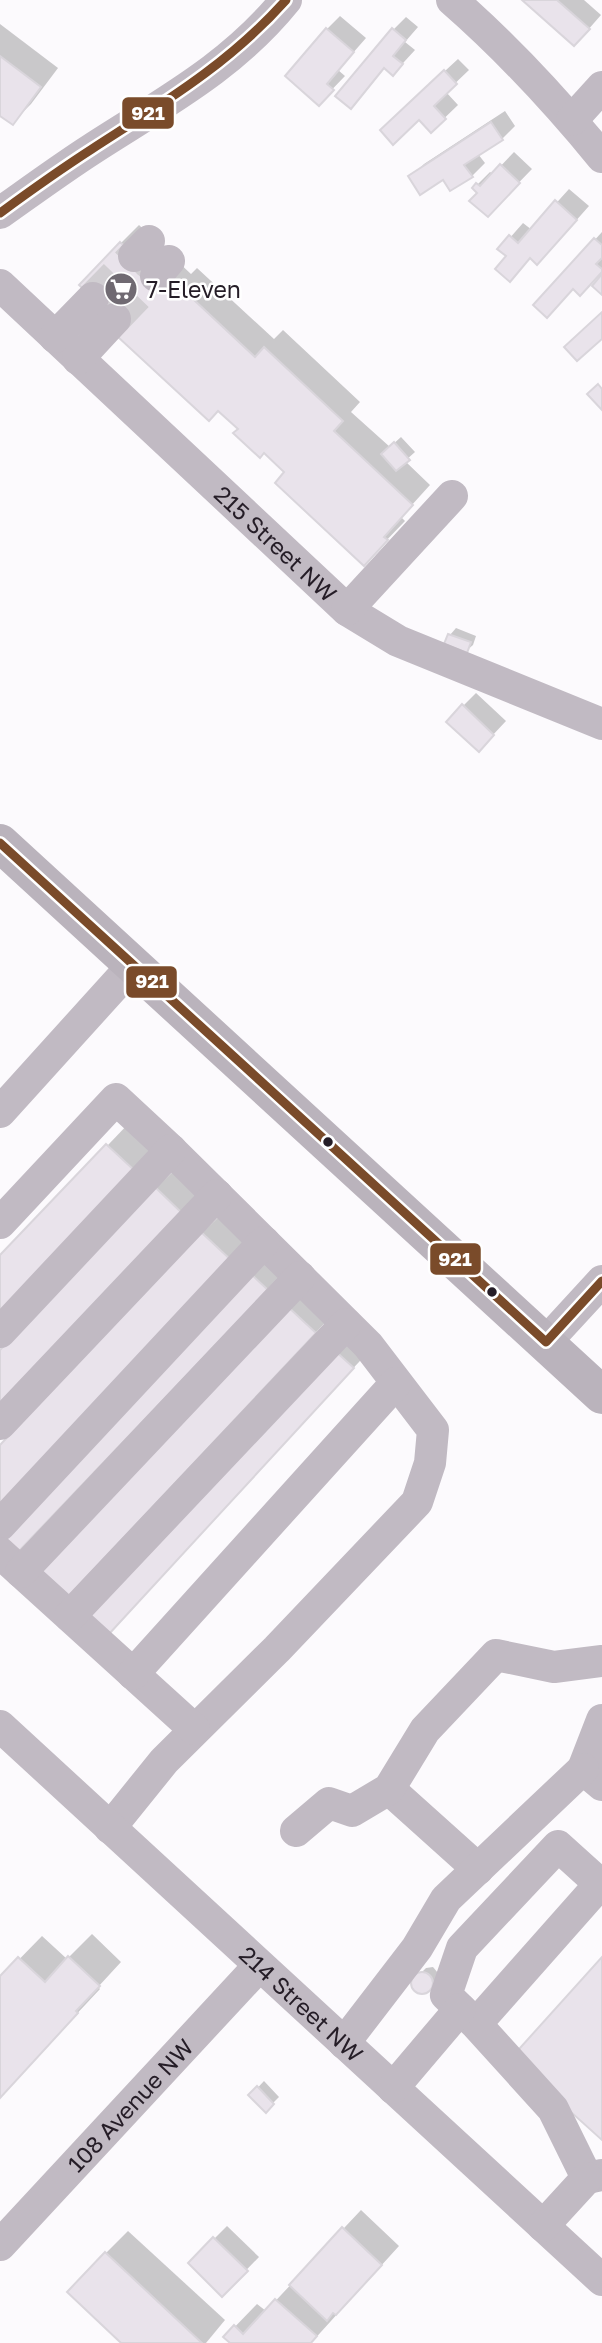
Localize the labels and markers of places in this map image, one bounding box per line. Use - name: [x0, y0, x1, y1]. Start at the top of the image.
- supermarket icon: 7-Eleven: [102, 270, 140, 308]
- place label: 7-Eleven: [146, 275, 241, 303]
- unlabelled marker: [321, 1135, 335, 1149]
- unlabelled marker: [485, 1285, 499, 1299]

